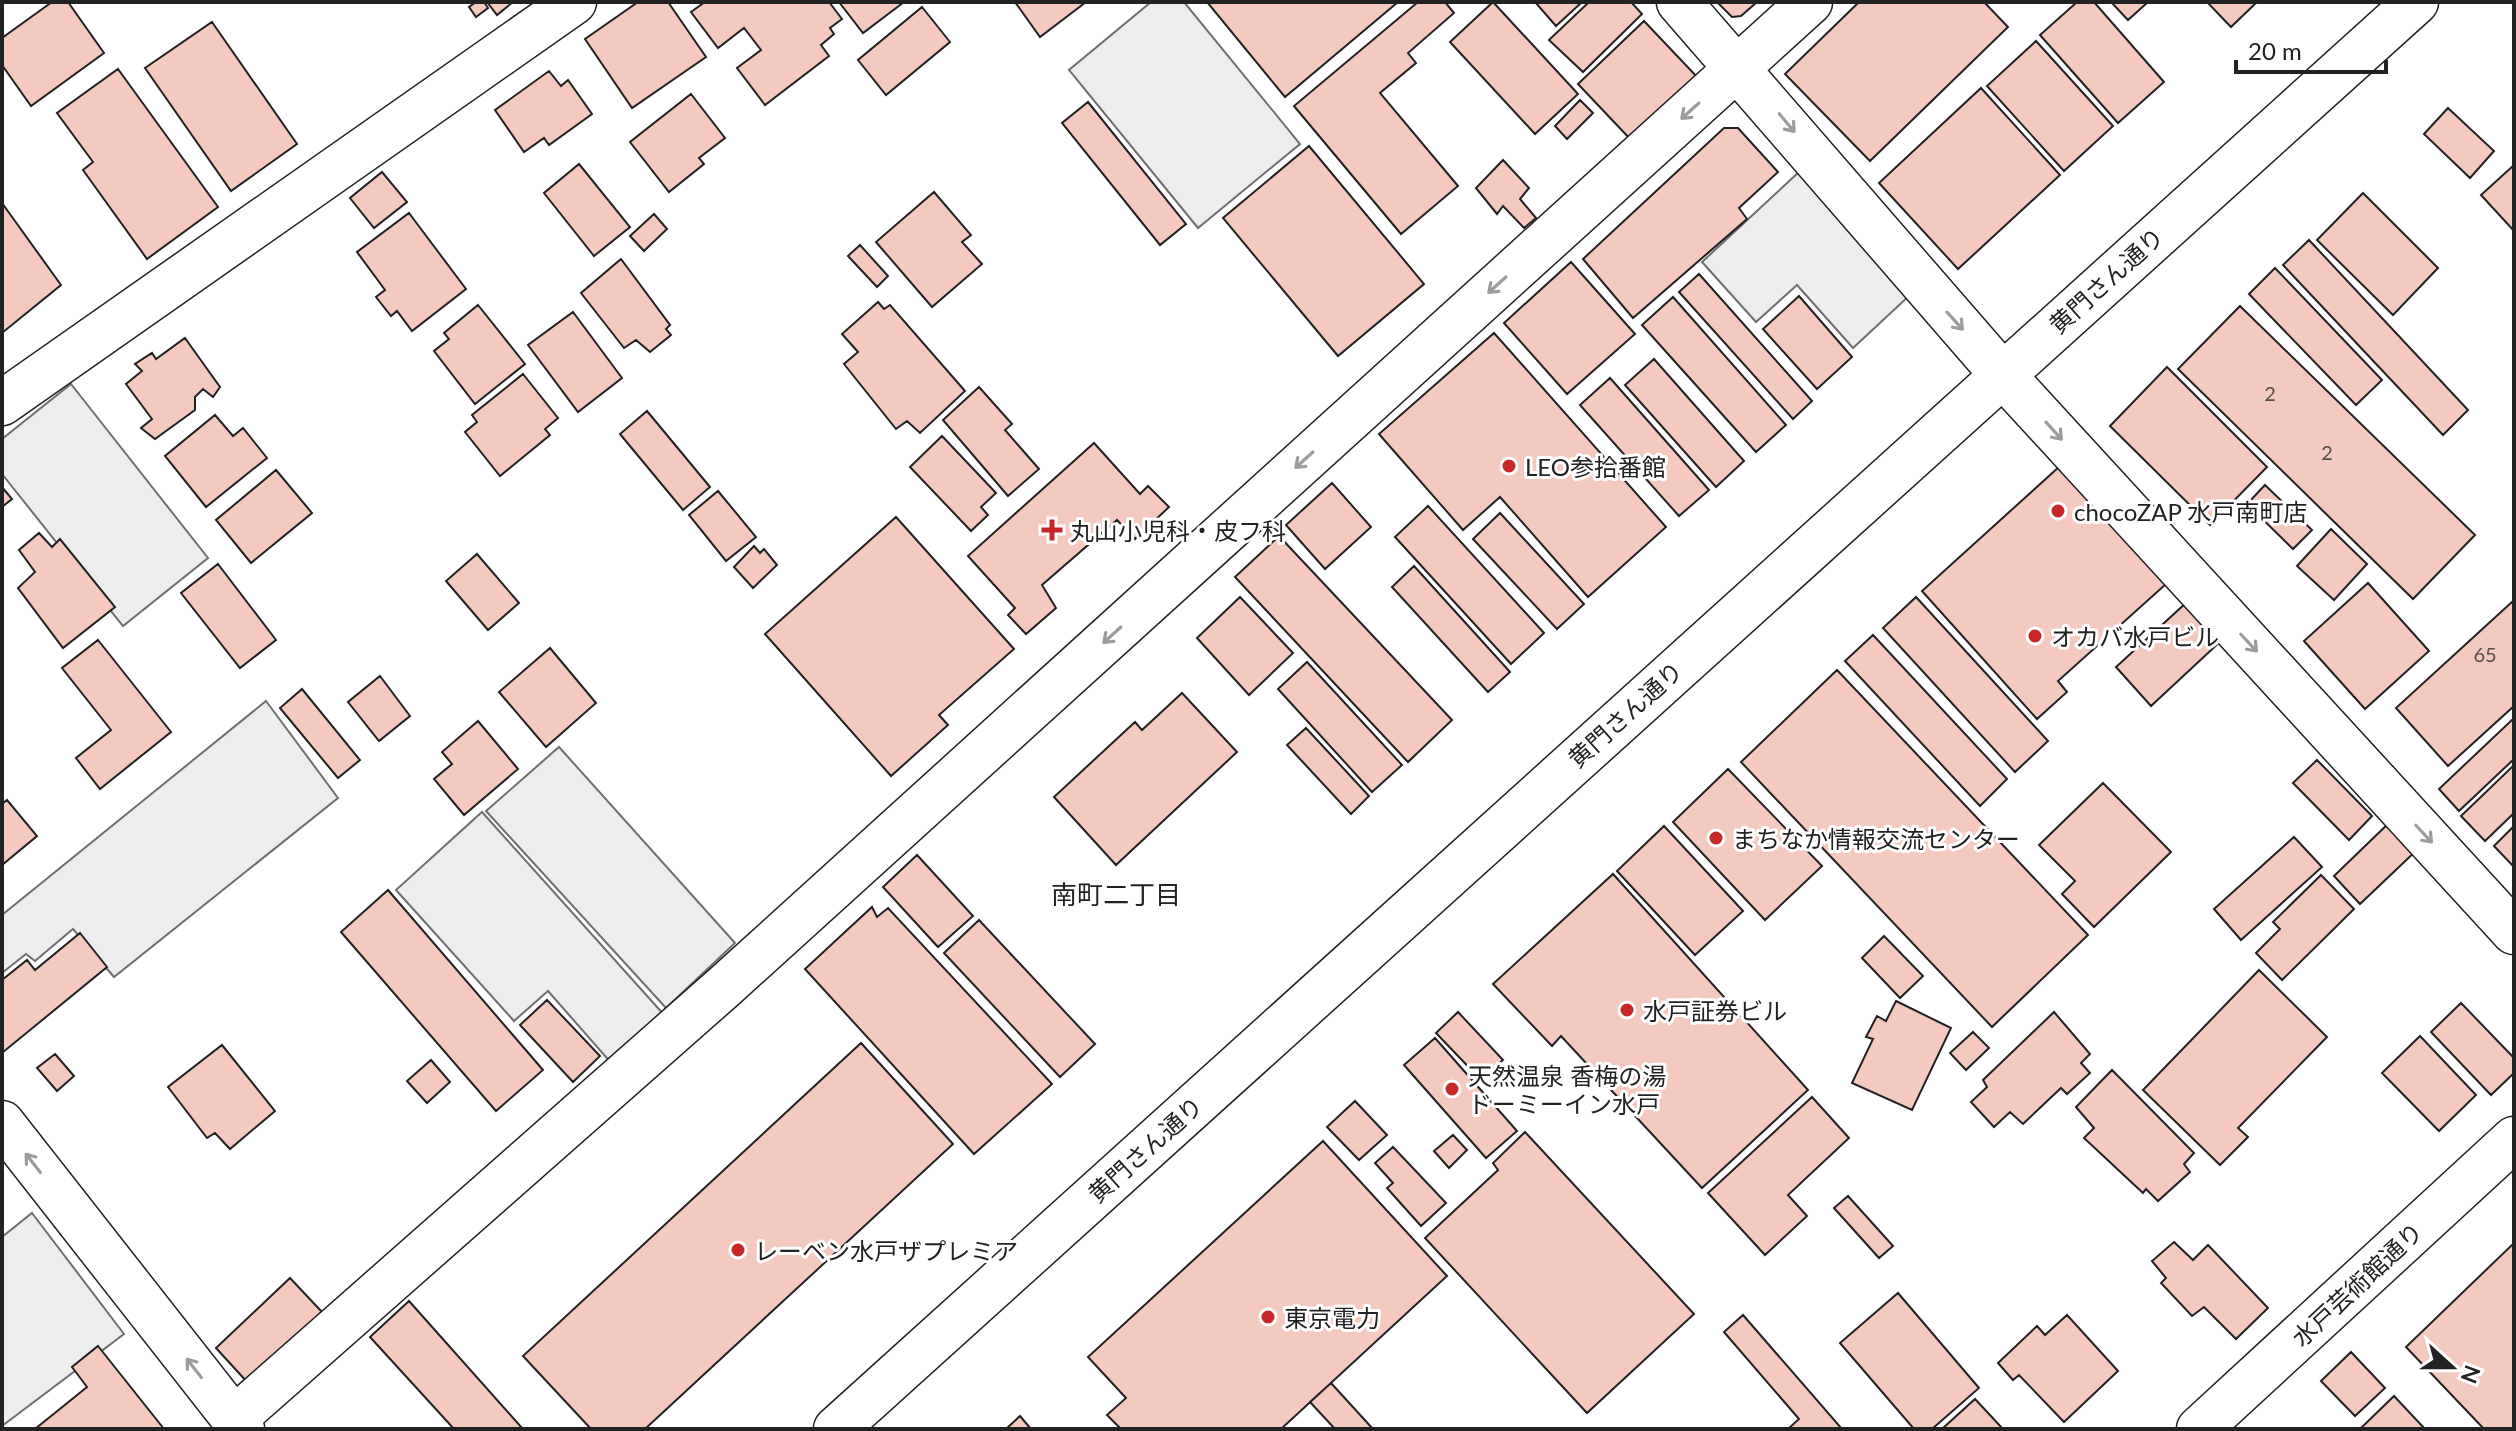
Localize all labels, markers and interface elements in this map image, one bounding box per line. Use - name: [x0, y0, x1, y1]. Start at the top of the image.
- scale bar: [2236, 24, 2386, 74]
- text: 20 m: [2248, 36, 2302, 65]
- one-way arrow: [1680, 102, 1700, 120]
- one-way arrow: [1778, 112, 1796, 133]
- street label: 黄門さん通り: [2043, 221, 2169, 339]
- one-way arrow: [1487, 276, 1507, 295]
- one-way arrow: [1946, 311, 1964, 331]
- house number: 2: [2264, 381, 2276, 405]
- one-way arrow: [2044, 420, 2062, 440]
- house number: 2: [2321, 440, 2333, 464]
- one-way arrow: [1295, 451, 1315, 469]
- place label: LEO参拾番館: [1525, 452, 1666, 481]
- marker: LEO参拾番館: [1500, 457, 1518, 475]
- place label: chocoZAP 水戸南町店: [2074, 497, 2307, 526]
- marker: chocoZAP 水戸南町店: [2049, 502, 2067, 520]
- place label: 丸山小児科・皮フ科: [1070, 516, 1286, 545]
- marker: 丸山小児科・皮フ科: [1041, 519, 1063, 541]
- place label: オカバ水戸ビル: [2051, 622, 2219, 651]
- one-way arrow: [1102, 625, 1122, 643]
- marker: オカバ水戸ビル: [2026, 627, 2044, 645]
- one-way arrow: [2239, 633, 2258, 653]
- house number: 65: [2473, 642, 2497, 666]
- street label: 黄門さん通り: [1562, 655, 1688, 773]
- place label: まちなか情報交流センター: [1732, 824, 2020, 853]
- one-way arrow: [2415, 824, 2433, 844]
- marker: まちなか情報交流センター: [1707, 829, 1725, 847]
- district label: 南町二丁目: [1051, 878, 1181, 910]
- place label: 水戸証券ビル: [1643, 996, 1787, 1025]
- marker: 水戸証券ビル: [1618, 1001, 1636, 1019]
- place label: 天然温泉 香梅の湯 ドーミーイン水戸: [1468, 1061, 1666, 1118]
- marker: 天然温泉 香梅の湯 ドーミーイン水戸: [1443, 1080, 1461, 1098]
- street label: 黄門さん通り: [1082, 1090, 1208, 1208]
- one-way arrow: [25, 1153, 42, 1174]
- street label: 水戸芸術館通り: [2286, 1216, 2428, 1352]
- place label: レーベン水戸ザプレミア: [754, 1236, 1018, 1265]
- marker: レーベン水戸ザプレミア: [729, 1241, 747, 1259]
- place label: 東京電力: [1284, 1303, 1380, 1332]
- marker: 東京電力: [1259, 1308, 1277, 1326]
- north arrow: [2412, 1327, 2492, 1407]
- one-way arrow: [185, 1358, 203, 1379]
- text: N: [2455, 1362, 2487, 1387]

